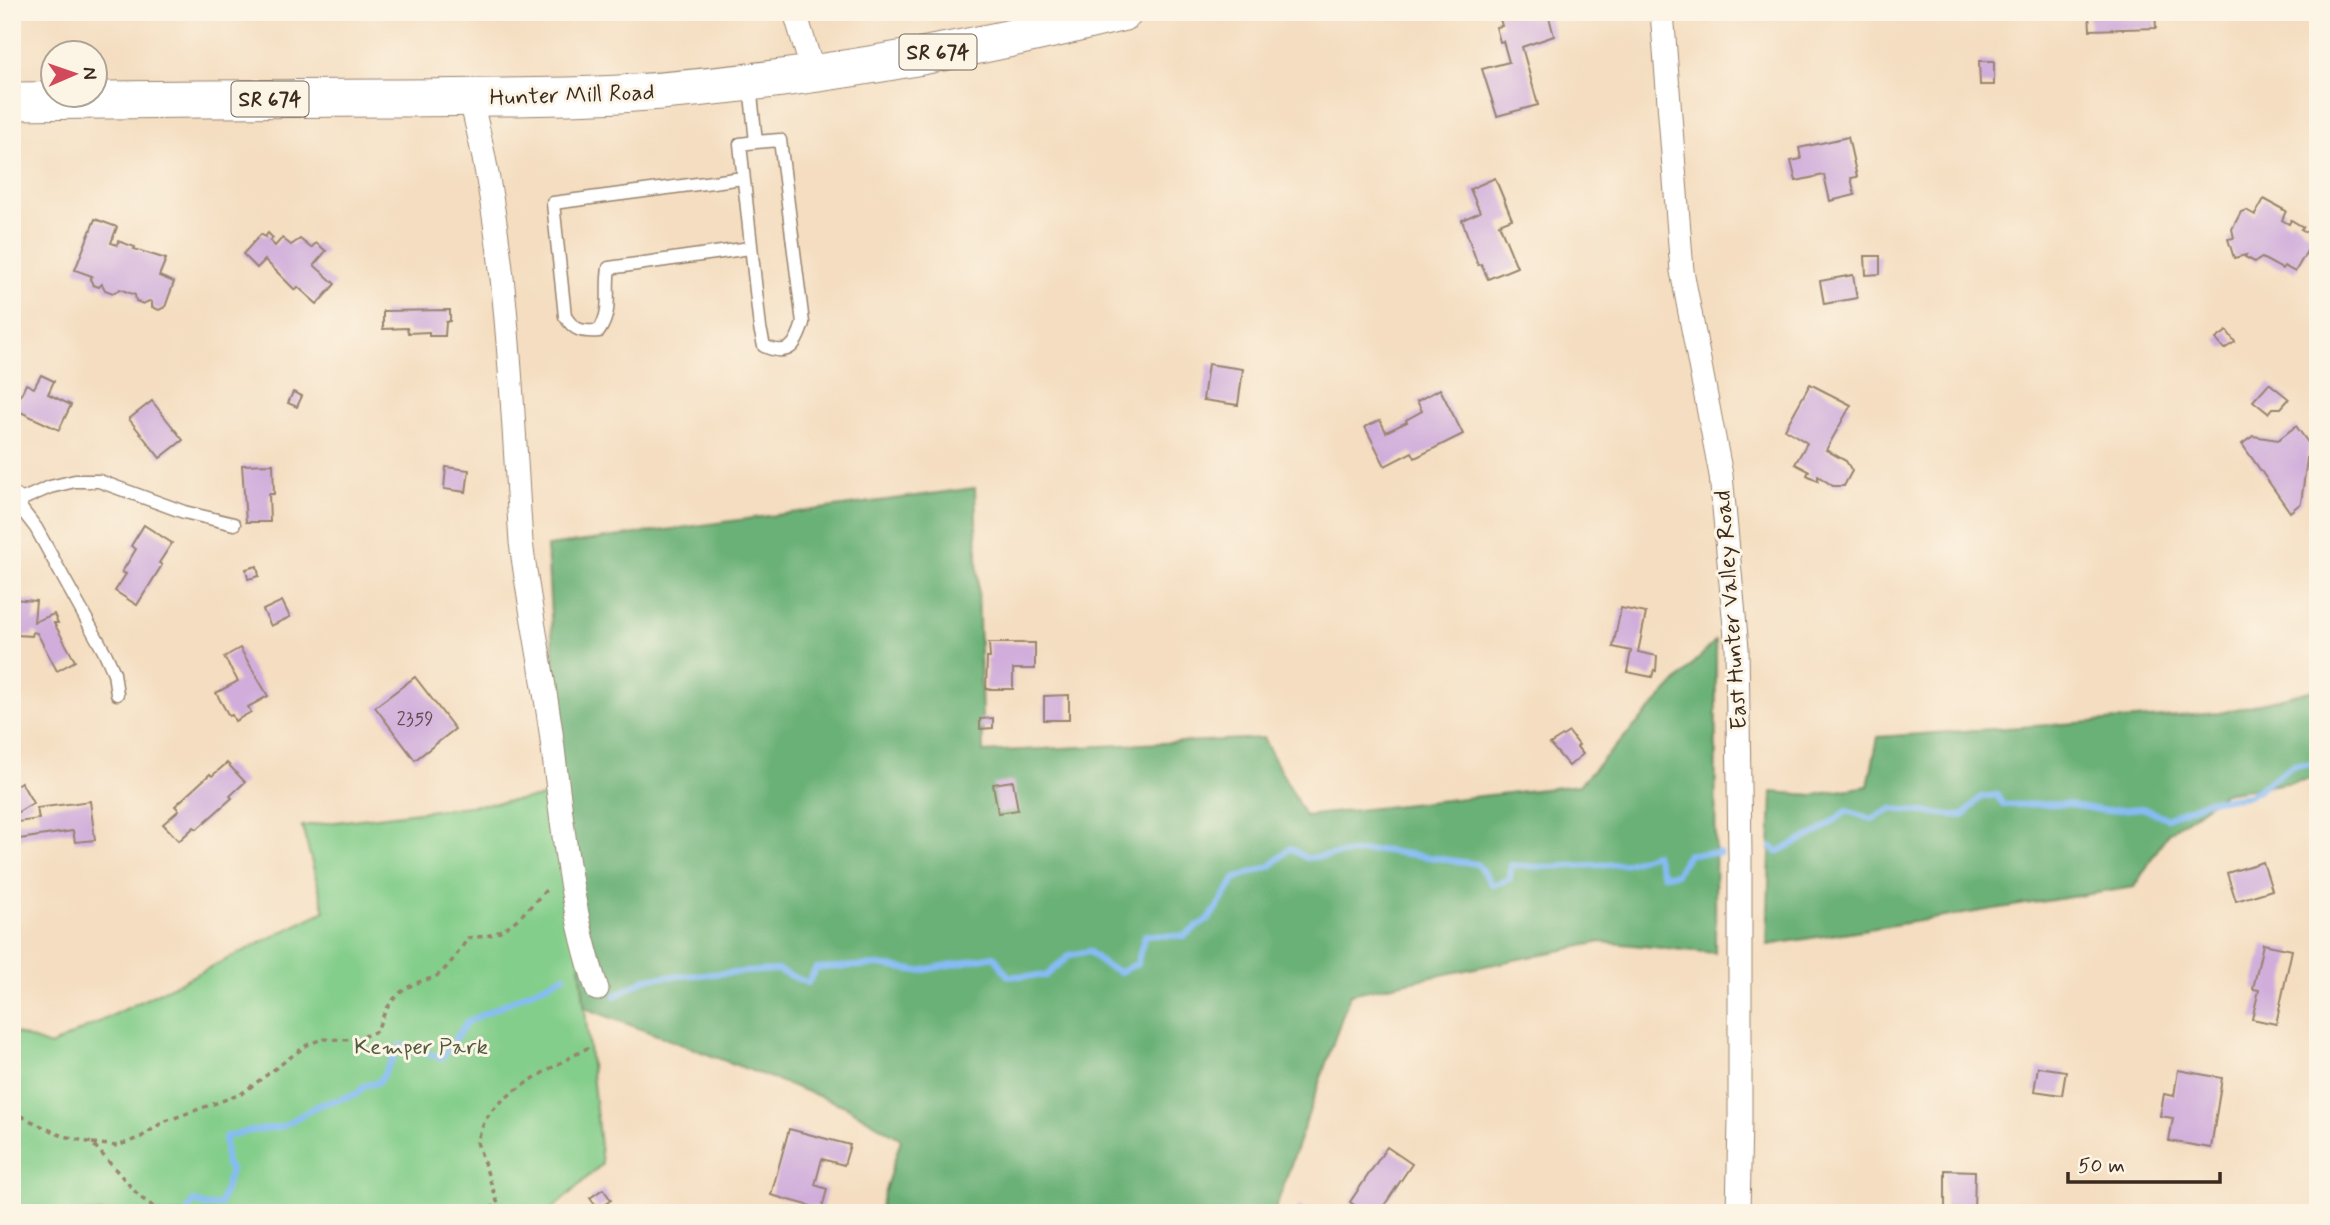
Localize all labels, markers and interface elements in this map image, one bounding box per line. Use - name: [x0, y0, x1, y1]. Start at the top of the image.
- road number: SR 674: [900, 34, 976, 70]
- north arrow: [38, 38, 108, 108]
- text: N: [77, 67, 102, 80]
- street label: Hunter Mill Road: [489, 78, 655, 114]
- road number: SR 674: [232, 82, 308, 116]
- street label: East Hunter Valley Road: [1709, 489, 1755, 731]
- house number: 2359: [396, 707, 434, 732]
- park label: Kemper Park: [354, 1033, 488, 1063]
- scale bar: [2068, 1141, 2220, 1185]
- text: 50 m: [2078, 1152, 2125, 1180]

